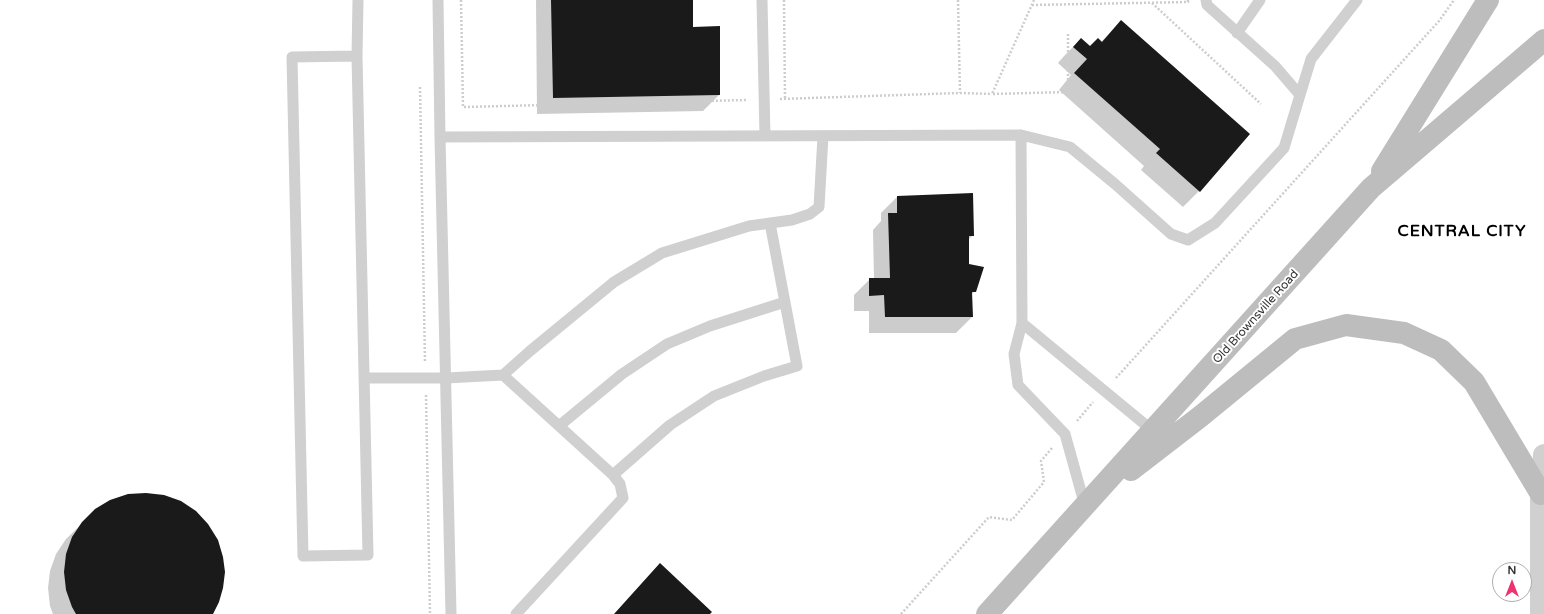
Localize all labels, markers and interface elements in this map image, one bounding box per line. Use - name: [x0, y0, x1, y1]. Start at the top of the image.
- district label: CENTRAL CITY: [1398, 222, 1526, 242]
- street label: Old Brownsville Road: [1210, 267, 1302, 367]
- north arrow: [1492, 562, 1532, 602]
- text: N: [1508, 564, 1516, 577]

